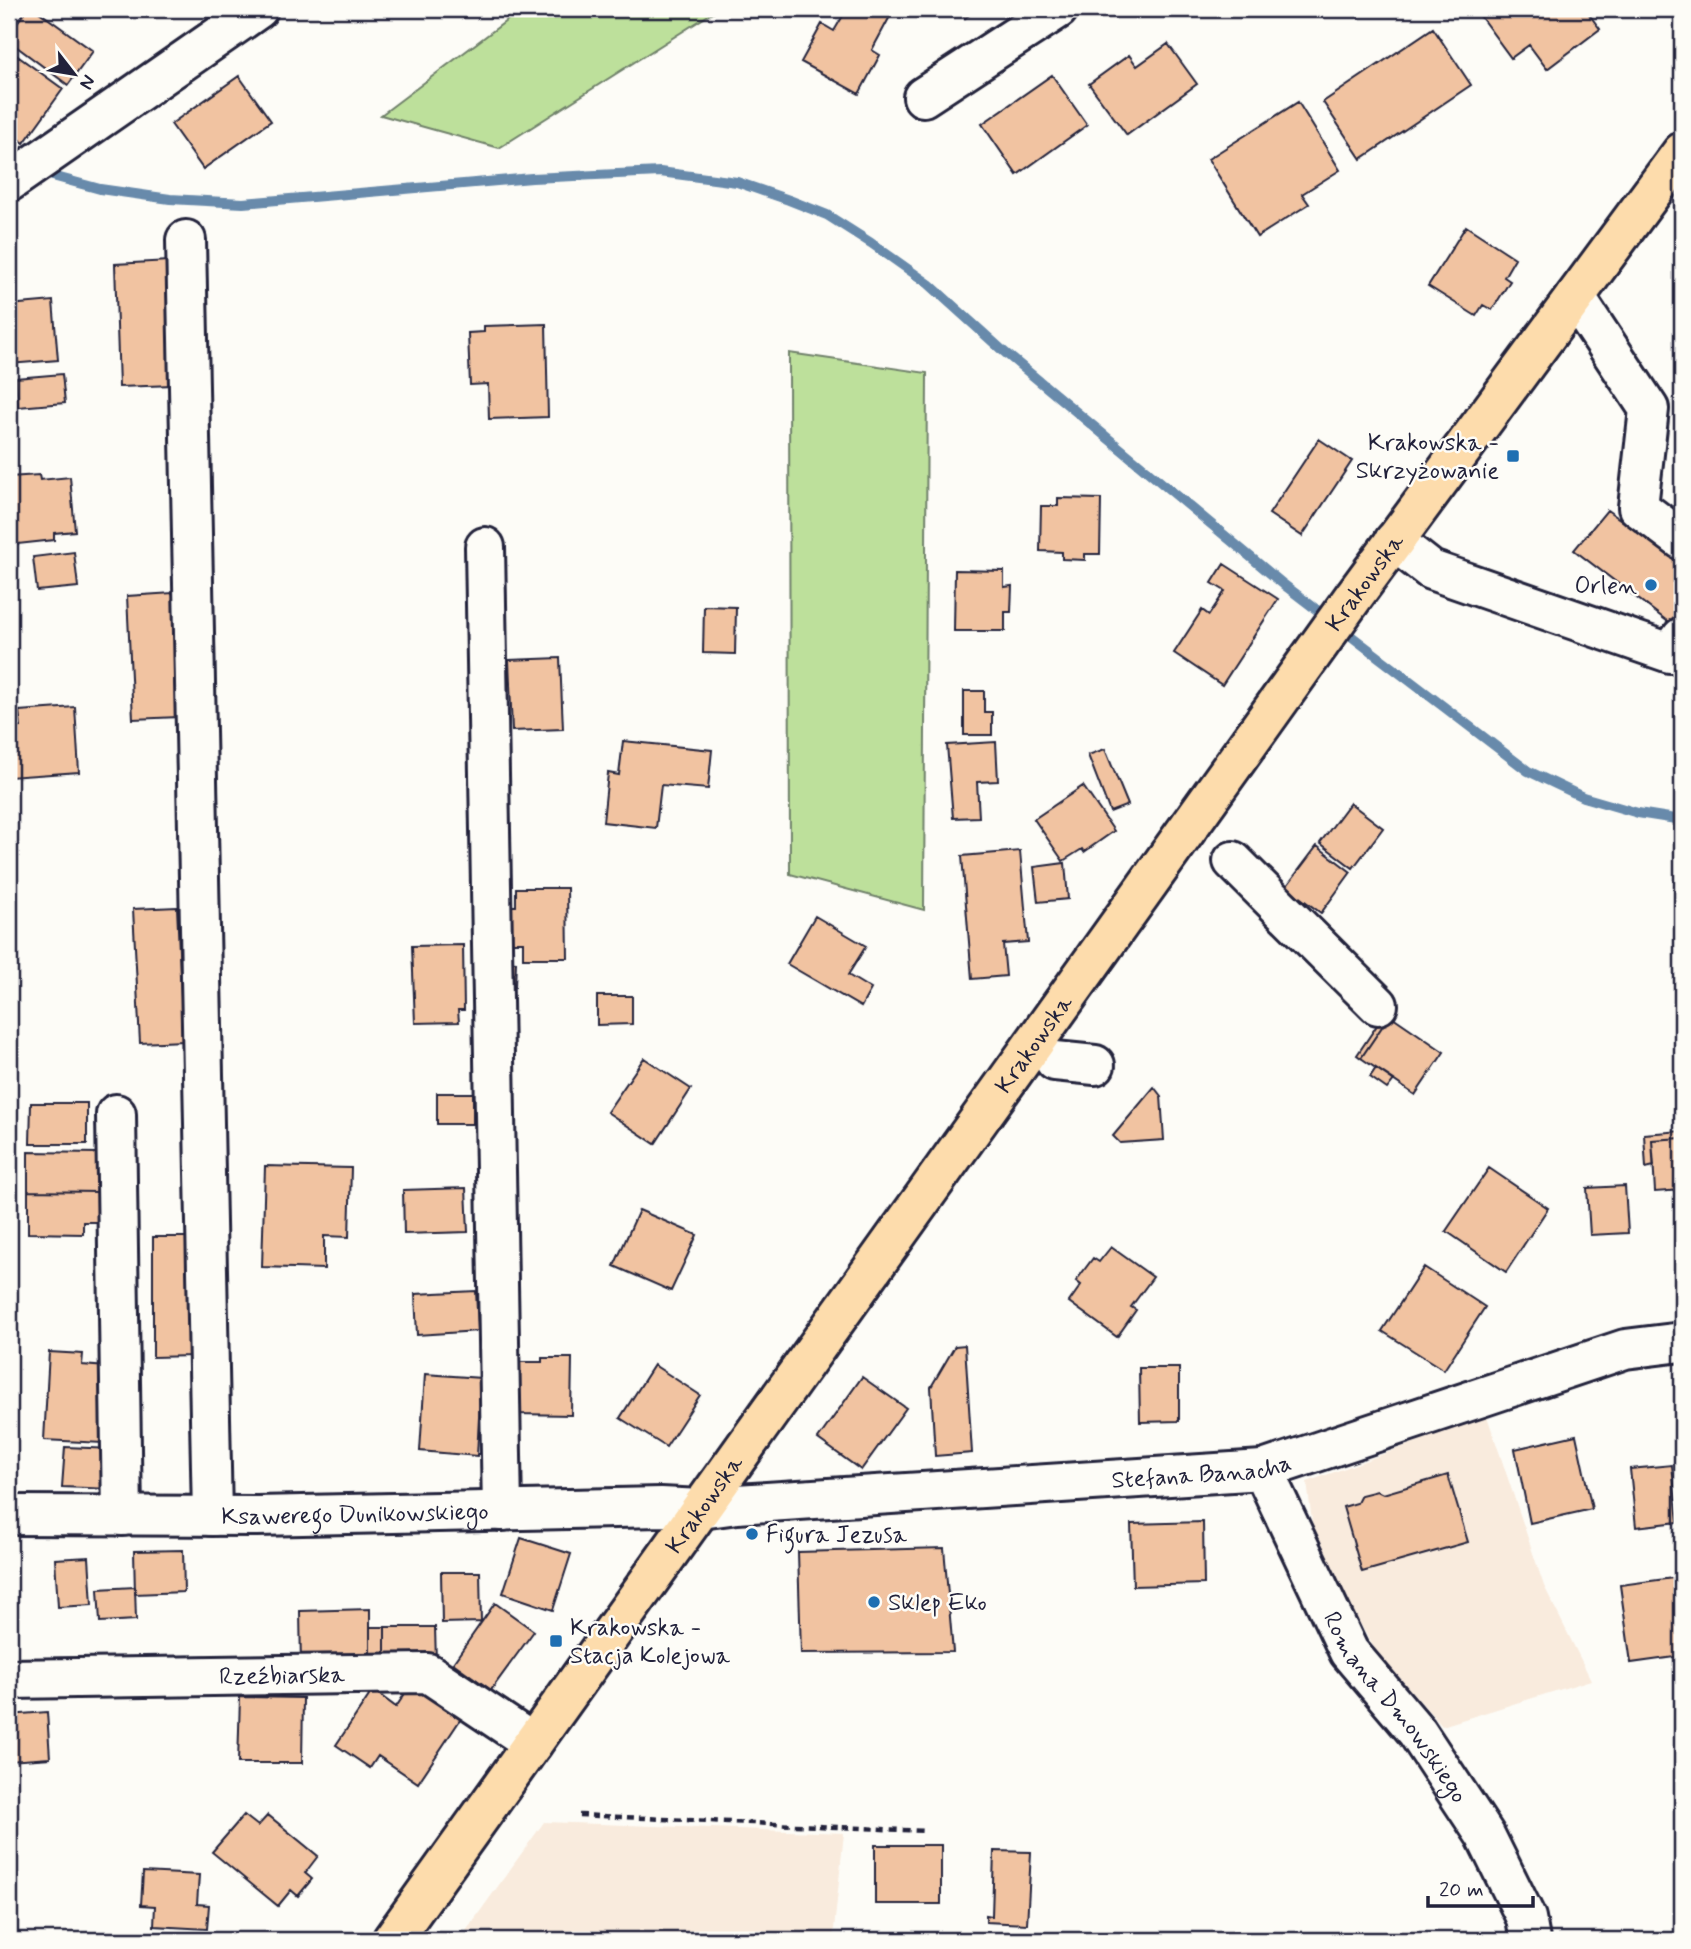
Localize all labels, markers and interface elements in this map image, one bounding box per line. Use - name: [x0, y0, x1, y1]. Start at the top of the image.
- north arrow: [38, 38, 108, 108]
- text: N: [73, 70, 101, 94]
- place label: Krakowska - Skrzyżowanie: [1356, 428, 1499, 487]
- marker: Krakowska - Skrzyżowanie: [1505, 448, 1521, 464]
- street label: Krakowska: [1319, 528, 1412, 638]
- place label: Orlen: [1574, 571, 1637, 602]
- marker: Orlen: [1643, 577, 1659, 593]
- street label: Krakowska: [989, 989, 1081, 1100]
- street label: Stefana Banacha: [1110, 1448, 1296, 1497]
- street label: Krakowska: [659, 1449, 751, 1560]
- street label: Ksawerego Dunikowskiego: [221, 1497, 489, 1535]
- place label: Figura Jezusa: [766, 1520, 908, 1554]
- marker: Figura Jezusa: [744, 1526, 760, 1542]
- place label: Sklep Eko: [888, 1588, 987, 1619]
- marker: Sklep Eko: [866, 1594, 882, 1610]
- street label: Romana Dmowskiego: [1315, 1607, 1474, 1810]
- place label: Krakowska - Stacja Kolejowa: [570, 1613, 731, 1672]
- marker: Krakowska - Stacja Kolejowa: [548, 1633, 564, 1649]
- street label: Rzeźbiarska: [219, 1660, 346, 1693]
- scale bar: [1428, 1865, 1534, 1909]
- text: 20 m: [1439, 1876, 1484, 1904]

